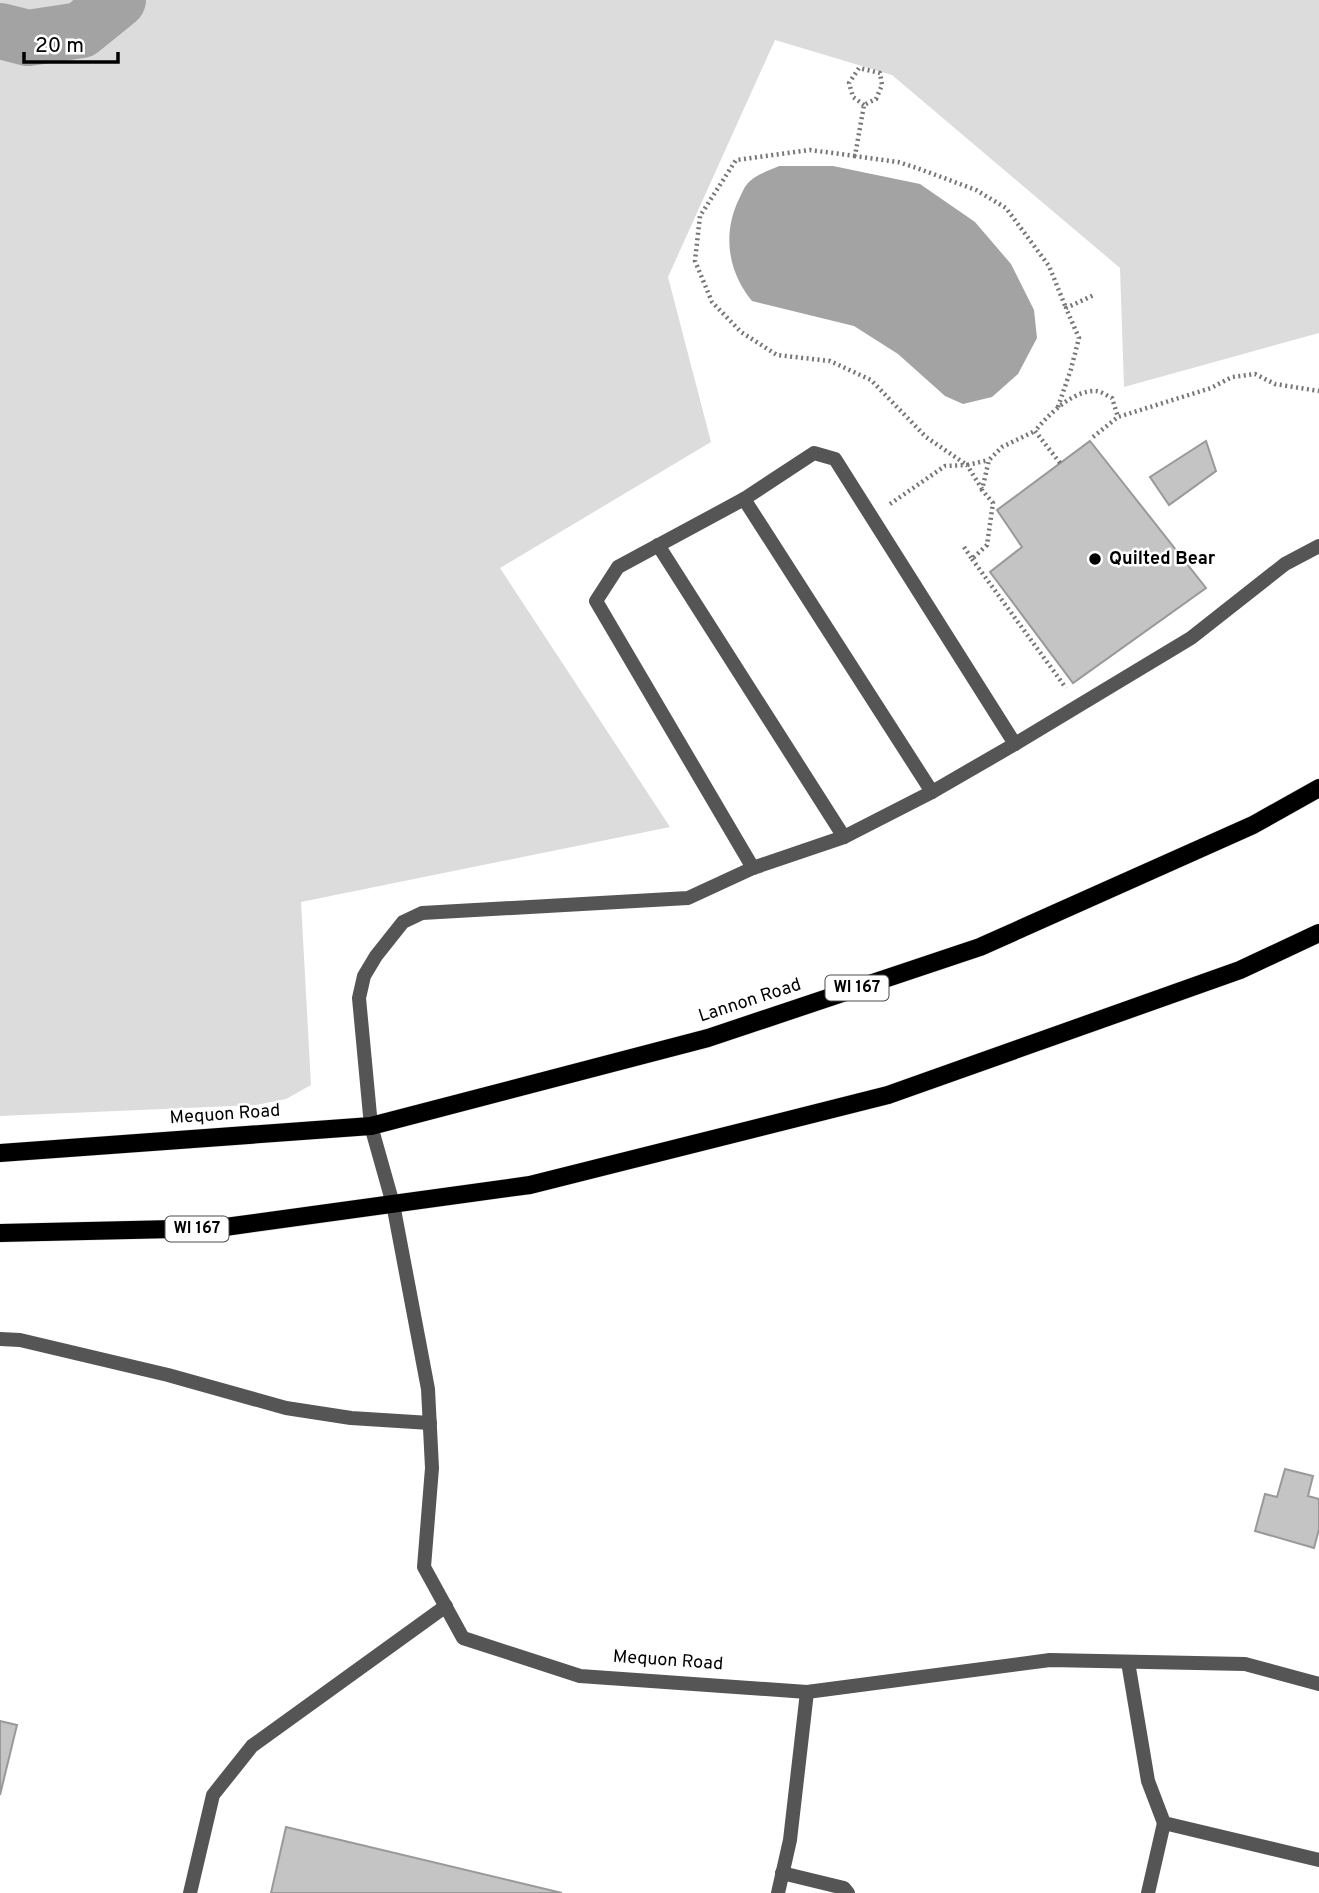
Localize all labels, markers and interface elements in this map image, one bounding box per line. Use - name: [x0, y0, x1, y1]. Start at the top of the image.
- scale bar: [24, 21, 119, 65]
- text: 20 m: [35, 33, 84, 60]
- place label: Quilted Bear: [1109, 548, 1216, 571]
- marker: Quilted Bear: [1087, 551, 1103, 567]
- street label: Lannon Road: [696, 974, 804, 1028]
- road number: WI 167: [826, 976, 888, 1000]
- street label: Mequon Road: [169, 1100, 281, 1130]
- road number: WI 167: [166, 1217, 228, 1242]
- street label: Mequon Road: [612, 1646, 724, 1676]

